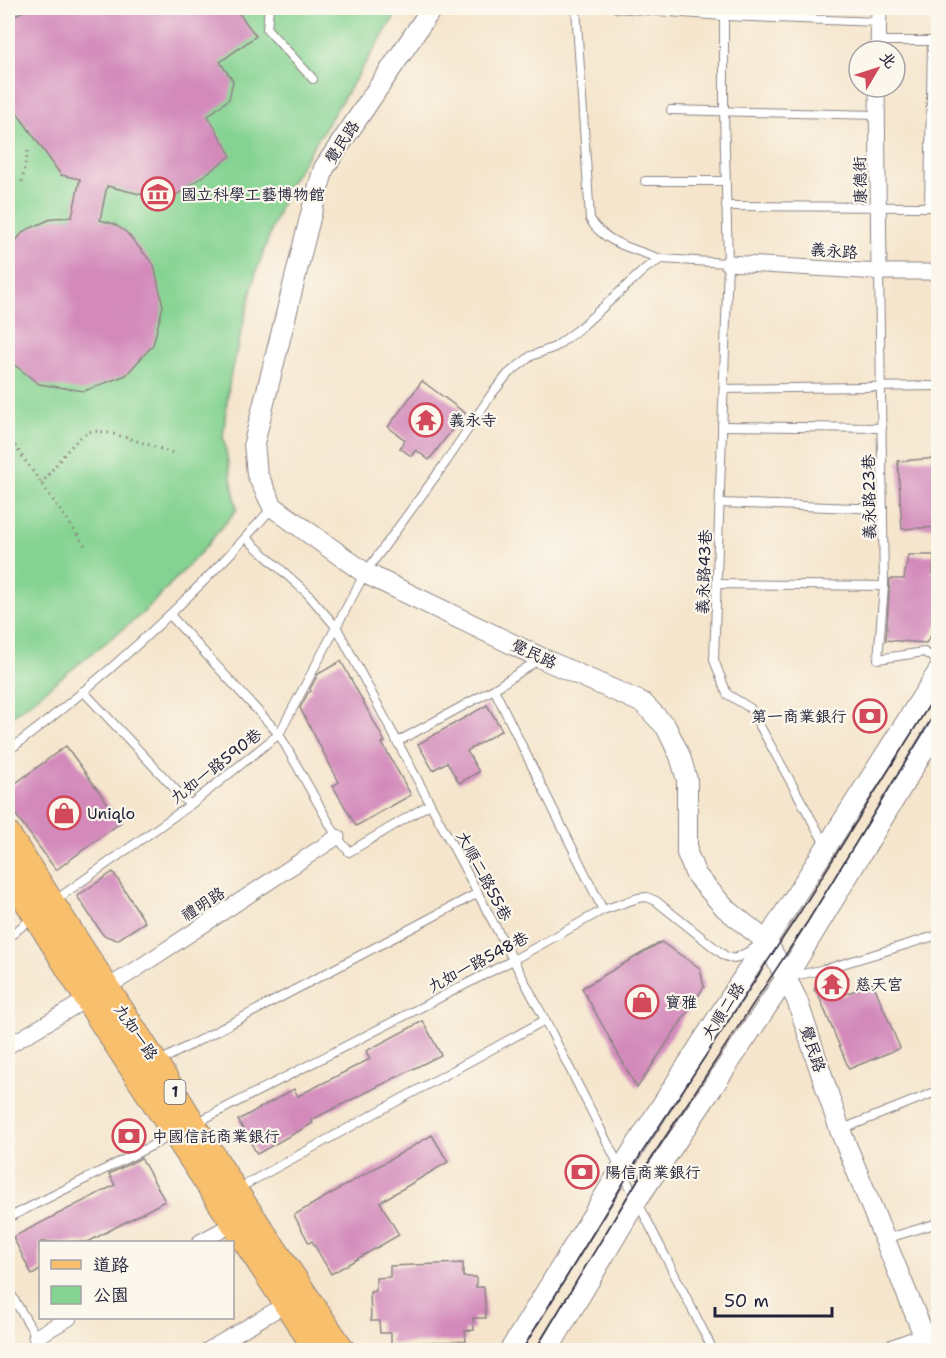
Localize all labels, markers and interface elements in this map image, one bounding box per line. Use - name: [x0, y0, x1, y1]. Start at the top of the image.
- north arrow: [847, 39, 907, 99]
- text: 北: [875, 47, 901, 73]
- street label: 覺民路: [320, 116, 364, 168]
- street label: 康德街: [849, 156, 871, 204]
- museum icon: 國立科學工藝博物館: [140, 176, 176, 212]
- place label: 國立科學工藝博物館: [181, 184, 325, 205]
- street label: 義永路: [809, 239, 859, 263]
- temple icon: 義永寺: [408, 402, 444, 438]
- place label: 義永寺: [449, 410, 497, 431]
- street label: 義永路23巷: [858, 454, 880, 540]
- street label: 義永路43巷: [692, 529, 716, 615]
- street label: 覺民路: [508, 634, 560, 674]
- bank icon: 第一商業銀行: [852, 698, 888, 734]
- place label: 第一商業銀行: [751, 706, 847, 727]
- street label: 九如一路590巷: [166, 723, 266, 809]
- shop icon: Uniqlo: [46, 795, 82, 831]
- place label: Uniqlo: [87, 803, 135, 824]
- street label: 大順二路55巷: [451, 827, 517, 925]
- street label: 禮明路: [177, 882, 229, 926]
- street label: 九如一路548巷: [424, 927, 532, 997]
- temple icon: 慈天宮: [814, 966, 850, 1002]
- place label: 慈天宮: [855, 974, 903, 995]
- street label: 大順二路: [697, 978, 749, 1044]
- shop icon: 寶雅: [624, 984, 660, 1020]
- place label: 寶雅: [665, 992, 697, 1013]
- street label: 九如一路: [109, 1000, 163, 1064]
- street label: 覺民路: [796, 1023, 830, 1075]
- road number: 1: [164, 1080, 186, 1104]
- bank icon: 中國信託商業銀行: [111, 1118, 147, 1154]
- place label: 中國信託商業銀行: [152, 1126, 280, 1147]
- bank icon: 陽信商業銀行: [564, 1154, 600, 1190]
- place label: 陽信商業銀行: [605, 1162, 701, 1183]
- legend: [39, 1241, 234, 1319]
- text: 道路: [93, 1253, 129, 1277]
- scale bar: [715, 1280, 832, 1318]
- text: 公園: [93, 1283, 129, 1307]
- text: 50 m: [724, 1289, 769, 1313]

